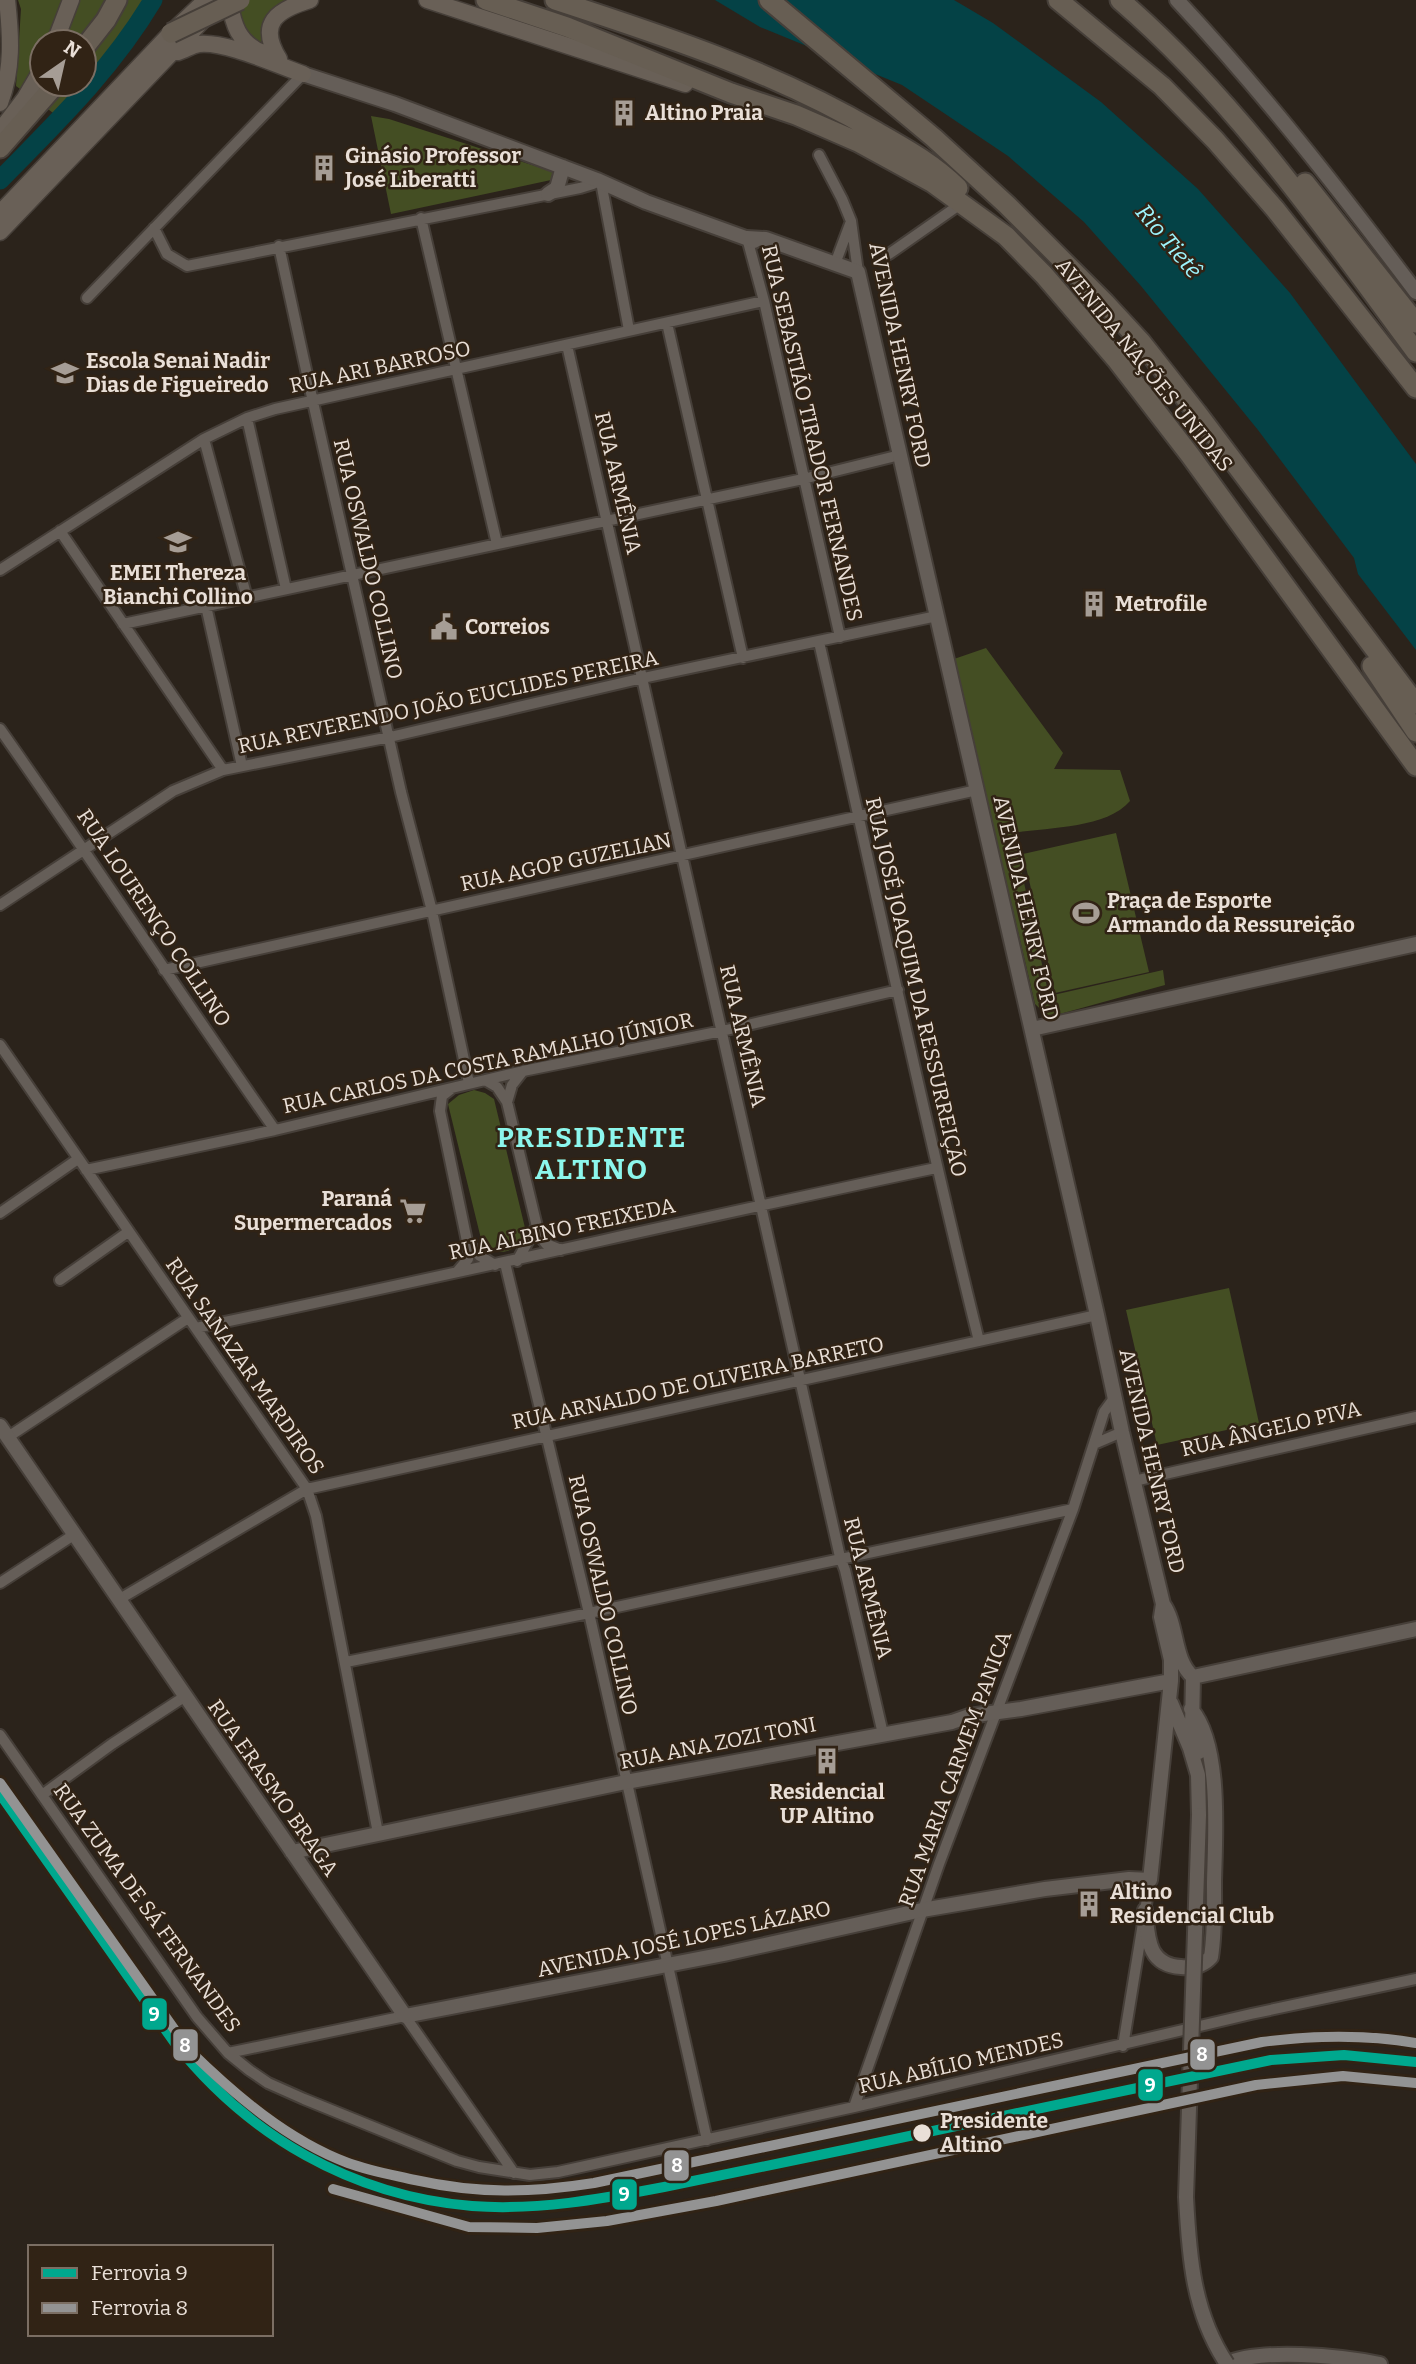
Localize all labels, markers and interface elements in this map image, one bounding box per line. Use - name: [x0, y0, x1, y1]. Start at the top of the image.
- north arrow: [28, 28, 98, 98]
- text: N: [60, 36, 85, 63]
- building icon: Altino Praia: [609, 98, 639, 128]
- place label: Altino Praia: [645, 100, 763, 126]
- place label: Ginásio Professor José Liberatti: [344, 143, 521, 193]
- building icon: Ginásio Professor José Liberatti: [309, 153, 339, 183]
- water label: Rio Tietê: [1130, 198, 1208, 284]
- street label: AVENIDA HENRY FORD: [863, 240, 937, 470]
- street label: RUA SEBASTIÃO TIRADOR FERNANDES: [756, 242, 868, 624]
- street label: AVENIDA NAÇÕES UNIDAS: [1050, 253, 1238, 477]
- street label: RUA ARI BARROSO: [287, 335, 473, 399]
- place label: Escola Senai Nadir Dias de Figueiredo: [86, 348, 270, 398]
- school or university icon: Escola Senai Nadir Dias de Figueiredo: [50, 358, 80, 388]
- street label: RUA ARMÊNIA: [589, 409, 647, 557]
- street label: RUA OSWALDO COLLINO: [328, 436, 408, 682]
- school or university icon: EMEI Thereza Bianchi Collino: [163, 527, 193, 557]
- place label: EMEI Thereza Bianchi Collino: [103, 560, 253, 610]
- building icon: Metrofile: [1079, 589, 1109, 619]
- place label: Metrofile: [1115, 591, 1207, 617]
- public building icon: Correios: [429, 612, 459, 642]
- place label: Correios: [465, 614, 550, 640]
- street label: RUA REVERENDO JOÃO EUCLIDES PEREIRA: [236, 645, 661, 759]
- street label: AVENIDA HENRY FORD: [987, 793, 1065, 1023]
- street label: RUA JOSÉ JOAQUIM DA RESSURREIÇÃO: [860, 794, 972, 1180]
- street label: RUA LOURENÇO COLLINO: [71, 804, 237, 1032]
- street label: RUA AGOP GUZELIAN: [458, 827, 674, 897]
- place label: Praça de Esporte Armando da Ressureição: [1107, 888, 1355, 938]
- sports icon: Praça de Esporte Armando da Ressureição: [1071, 898, 1101, 928]
- street label: RUA ARMÊNIA: [714, 962, 772, 1110]
- street label: RUA CARLOS DA COSTA RAMALHO JÚNIOR: [280, 1007, 696, 1119]
- district label: PRESIDENTE ALTINO: [497, 1121, 687, 1186]
- place label: Paraná Supermercados: [234, 1186, 392, 1236]
- street label: RUA ALBINO FREIXEDA: [446, 1192, 678, 1266]
- supermarket icon: Paraná Supermercados: [398, 1196, 428, 1226]
- street label: RUA SANAZAR MARDIROS: [160, 1253, 330, 1479]
- street label: RUA ARNALDO DE OLIVEIRA BARRETO: [510, 1331, 886, 1435]
- street label: AVENIDA HENRY FORD: [1113, 1346, 1191, 1576]
- street label: RUA ÂNGELO PIVA: [1179, 1396, 1363, 1462]
- street label: RUA OSWALDO COLLINO: [563, 1472, 643, 1718]
- street label: RUA ARMÊNIA: [838, 1514, 898, 1662]
- street label: RUA MARIA CARMEM PANICA: [893, 1627, 1017, 1911]
- street label: RUA ERASMO BRAGA: [202, 1695, 344, 1881]
- street label: RUA ANA ZOZI TONI: [618, 1711, 818, 1775]
- building icon: Residencial UP Altino: [812, 1746, 842, 1776]
- street label: RUA ZUMA DE SÁ FERNANDES: [48, 1778, 246, 2038]
- place label: Residencial UP Altino: [769, 1779, 885, 1829]
- place label: Altino Residencial Club: [1110, 1879, 1274, 1929]
- building icon: Altino Residencial Club: [1074, 1889, 1104, 1919]
- street label: AVENIDA JOSÉ LOPES LÁZARO: [535, 1895, 833, 1983]
- line badge: 9: [141, 1997, 168, 2031]
- text: 9: [148, 2003, 160, 2026]
- street label: RUA ABÍLIO MENDES: [856, 2027, 1066, 2099]
- line badge: 8: [172, 2028, 199, 2062]
- text: 8: [179, 2034, 191, 2057]
- line badge: 8: [1189, 2038, 1216, 2071]
- text: 8: [1196, 2043, 1208, 2066]
- line badge: 9: [1137, 2068, 1164, 2102]
- text: 9: [1144, 2074, 1156, 2097]
- place label: Presidente Altino: [940, 2108, 1048, 2158]
- marker: Presidente Altino: [911, 2122, 933, 2144]
- line badge: 8: [663, 2149, 690, 2182]
- text: 8: [671, 2154, 683, 2177]
- line badge: 9: [611, 2178, 638, 2211]
- text: 9: [618, 2183, 630, 2206]
- legend: [28, 2245, 273, 2336]
- text: Ferrovia 9: [91, 2260, 188, 2286]
- text: Ferrovia 8: [91, 2295, 188, 2321]

